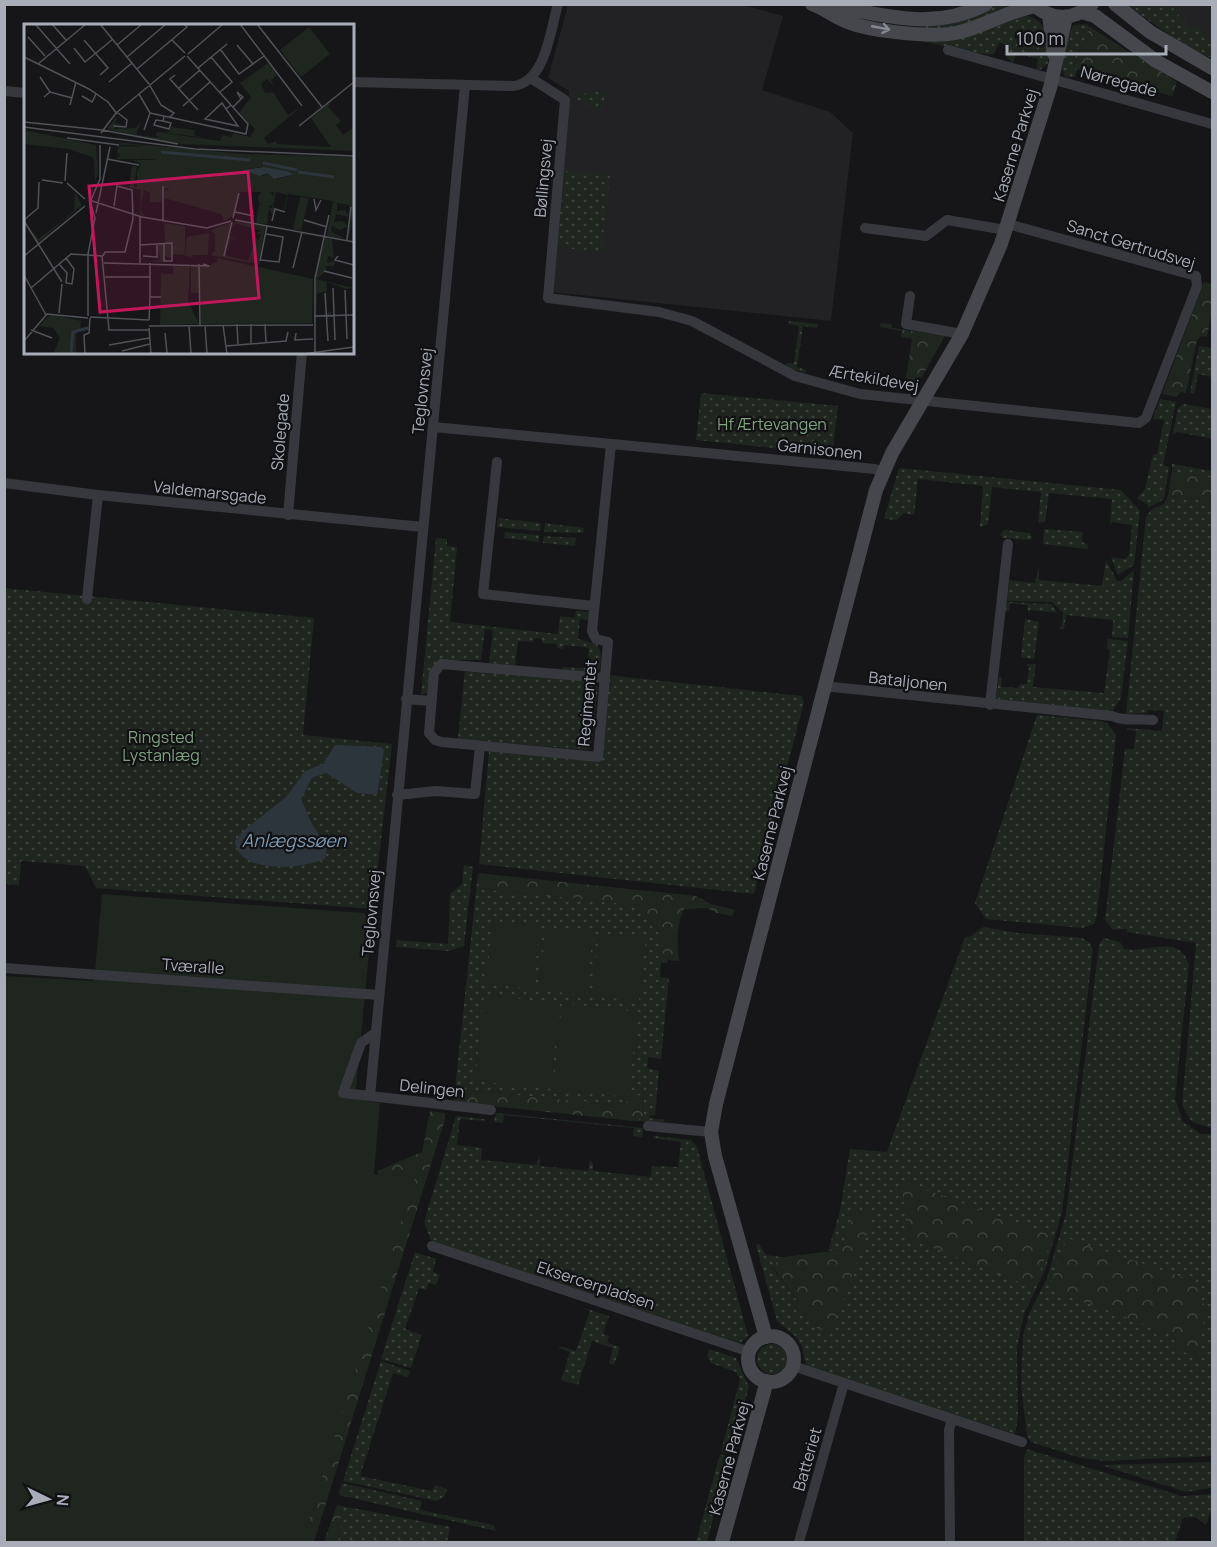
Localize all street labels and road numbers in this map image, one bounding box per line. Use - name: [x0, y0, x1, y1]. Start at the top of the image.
- street label: Nørregade: [1078, 60, 1160, 102]
- street label: Kaserne Parkvej: [987, 86, 1043, 204]
- street label: Bøllingsvej: [529, 138, 557, 218]
- street label: Sanct Gertrudsvej: [1064, 214, 1198, 274]
- street label: Teglovnsvej: [407, 347, 437, 435]
- street label: Ærtekildevej: [827, 359, 921, 397]
- street label: Skolegade: [266, 392, 294, 472]
- street label: Garnisonen: [777, 434, 863, 464]
- street label: Valdemarsgade: [152, 475, 268, 509]
- street label: Regimentet: [572, 659, 602, 747]
- street label: Bataljonen: [867, 666, 949, 696]
- street label: Kaserne Parkvej: [747, 764, 797, 882]
- street label: Teglovnsvej: [356, 869, 386, 957]
- street label: Tværalle: [161, 953, 225, 979]
- street label: Delingen: [398, 1074, 466, 1102]
- street label: Eksercerpladsen: [534, 1256, 658, 1314]
- street label: Kaserne Parkvej: [703, 1399, 755, 1517]
- street label: Batteriet: [787, 1425, 827, 1493]

